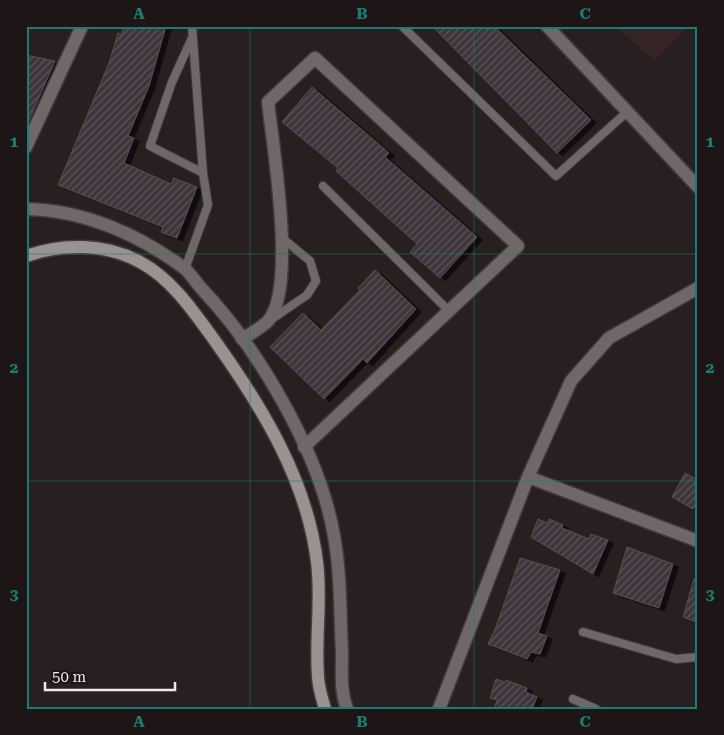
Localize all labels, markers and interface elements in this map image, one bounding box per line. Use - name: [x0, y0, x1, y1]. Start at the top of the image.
- text: A: [133, 4, 145, 23]
- text: B: [356, 4, 368, 23]
- text: C: [579, 4, 591, 23]
- text: 1: [10, 132, 19, 151]
- text: 1: [706, 132, 715, 151]
- text: 2: [10, 358, 19, 377]
- text: 2: [706, 358, 715, 377]
- text: 3: [10, 585, 19, 604]
- text: 3: [706, 585, 715, 604]
- scale bar: [45, 660, 175, 692]
- text: 50 m: [52, 668, 87, 686]
- text: A: [133, 712, 145, 731]
- text: B: [356, 712, 368, 731]
- text: C: [579, 712, 591, 731]

